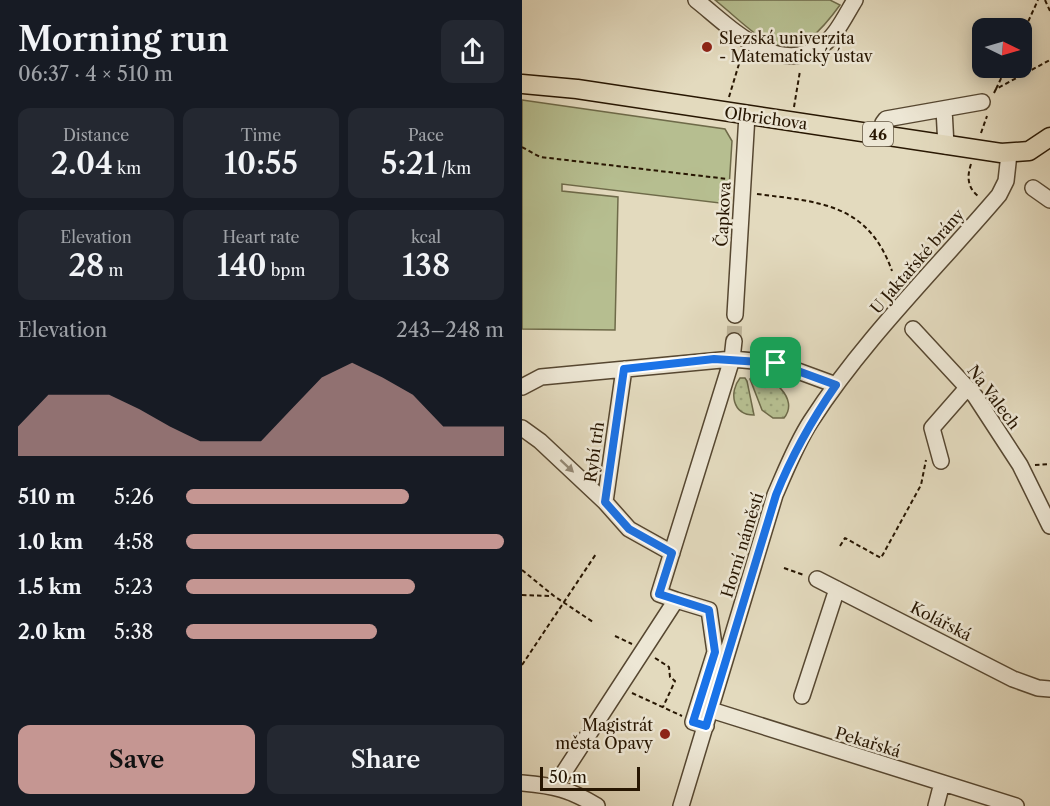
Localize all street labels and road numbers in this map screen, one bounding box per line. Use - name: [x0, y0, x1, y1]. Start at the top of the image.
- street label: Olbrichova: [723, 102, 809, 134]
- road number: 46: [863, 122, 893, 146]
- street label: Čapkova: [710, 180, 735, 247]
- street label: U Jaktařské brány: [866, 204, 969, 318]
- street label: Na Valech: [963, 361, 1025, 433]
- street label: Rybí trh: [580, 420, 608, 484]
- street label: Horní náměstí: [717, 490, 767, 600]
- street label: Kolářská: [907, 597, 975, 645]
- street label: Pekařská: [833, 723, 904, 762]

